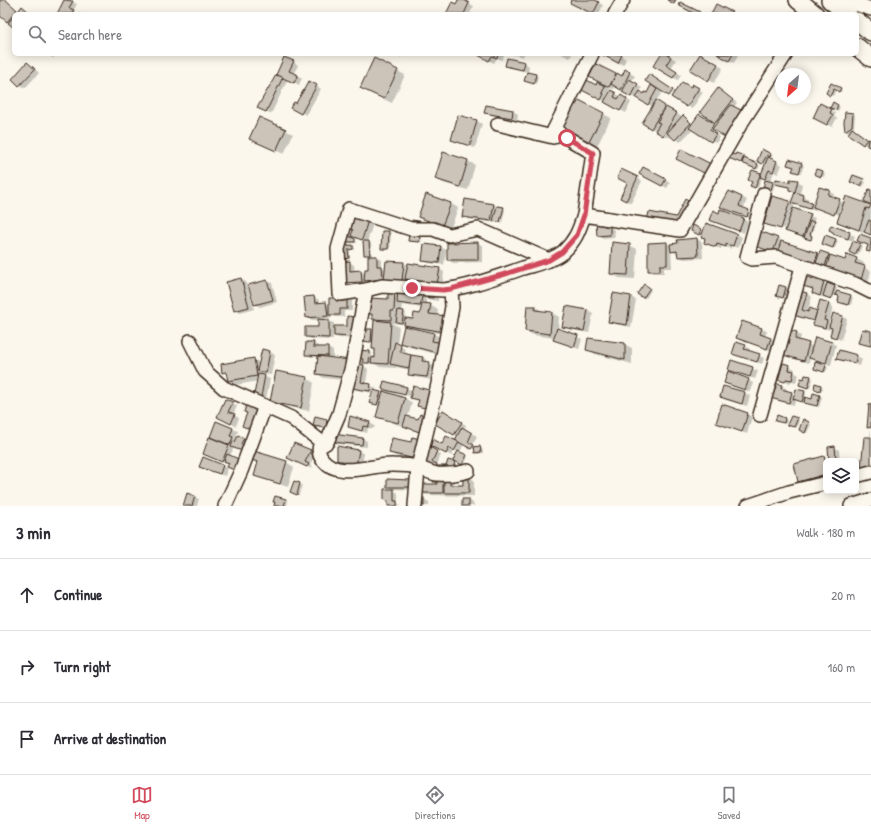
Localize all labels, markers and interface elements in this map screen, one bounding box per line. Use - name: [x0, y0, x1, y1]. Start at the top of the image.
- search box: [12, 12, 859, 56]
- icon: search: [26, 23, 48, 45]
- text: Search here: [58, 24, 122, 45]
- north arrow: [775, 68, 811, 104]
- route start: [558, 129, 576, 147]
- route end: [403, 279, 421, 297]
- map controls: [823, 458, 859, 494]
- button: layers: [823, 458, 859, 494]
- text: 3 min: [16, 521, 51, 544]
- text: Walk · 180 m: [796, 523, 855, 541]
- icon: ahead: [16, 584, 38, 606]
- text: Continue: [54, 584, 102, 605]
- text: 20 m: [831, 586, 855, 604]
- icon: right: [16, 656, 38, 678]
- text: Turn right: [54, 656, 110, 677]
- text: 160 m: [827, 658, 855, 676]
- icon: arrive: [16, 728, 38, 750]
- text: Arrive at destination: [54, 728, 166, 749]
- tab: Map: [131, 784, 153, 822]
- tab: Directions: [415, 784, 456, 822]
- tab: Saved: [718, 784, 740, 822]

